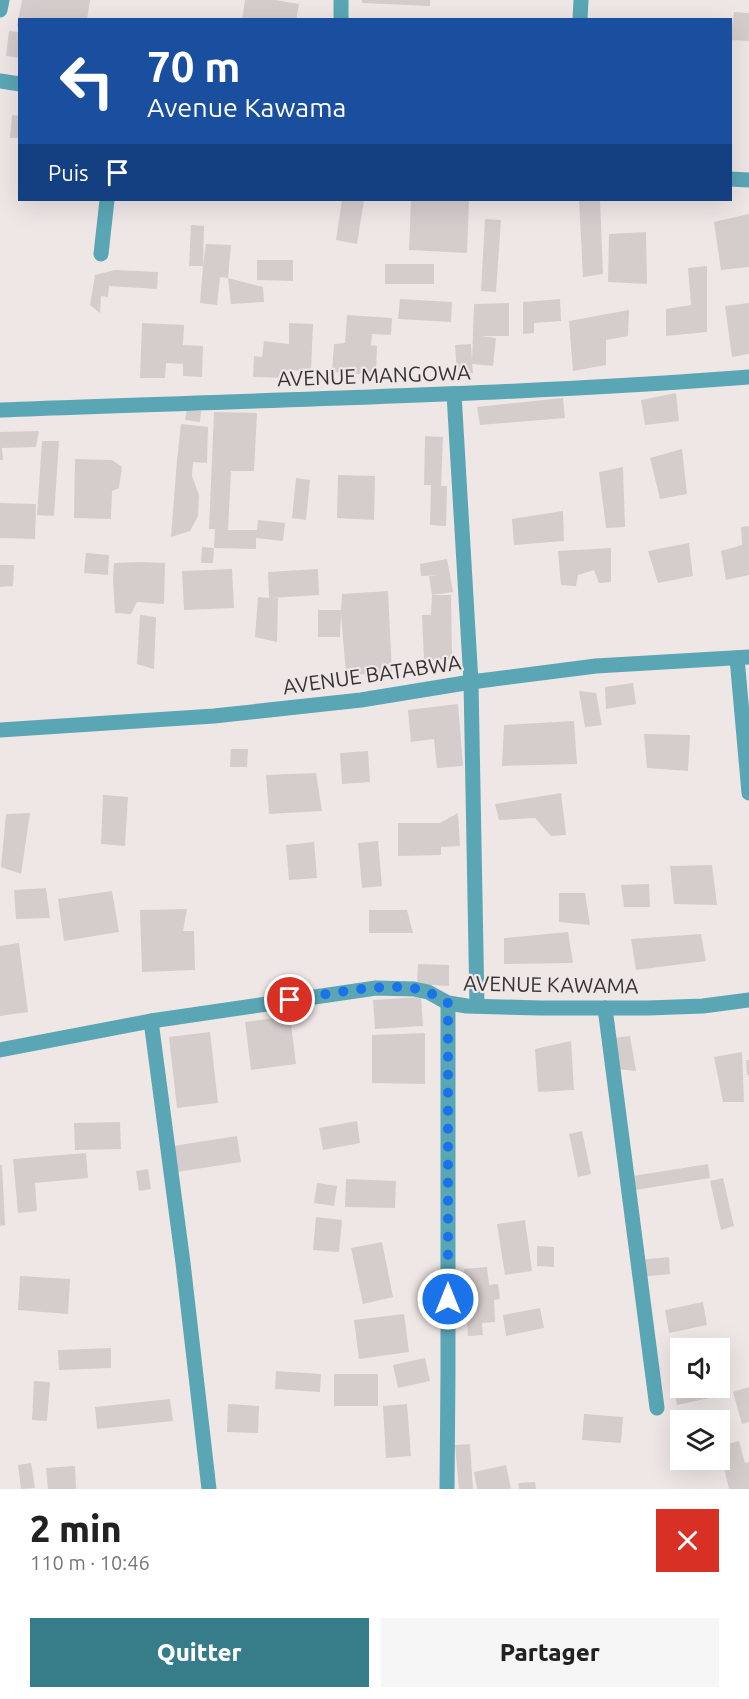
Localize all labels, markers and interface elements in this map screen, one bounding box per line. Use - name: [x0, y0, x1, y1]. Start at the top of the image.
- icon: left: [48, 42, 126, 120]
- text: 70 m: [147, 43, 241, 90]
- text: Avenue Kawama: [147, 92, 346, 122]
- icon: arrive: [101, 156, 134, 189]
- text: Puis: [48, 160, 89, 185]
- street label: AVENUE MANGOWA: [277, 360, 471, 390]
- street label: AVENUE BATABWA: [281, 650, 463, 698]
- street label: AVENUE KAWAMA: [463, 970, 639, 998]
- pin: [264, 974, 315, 1025]
- icon: arrive: [273, 983, 306, 1016]
- position arrow: [416, 1267, 480, 1331]
- map controls: [670, 1338, 730, 1470]
- button: sound: [670, 1338, 730, 1398]
- button: layers: [670, 1410, 730, 1470]
- text: 2 min: [30, 1508, 122, 1549]
- button: close: [656, 1509, 719, 1572]
- text: 110 m · 10:46: [30, 1551, 150, 1574]
- button: Quitter: [30, 1618, 369, 1687]
- button: Partager: [381, 1618, 719, 1687]

